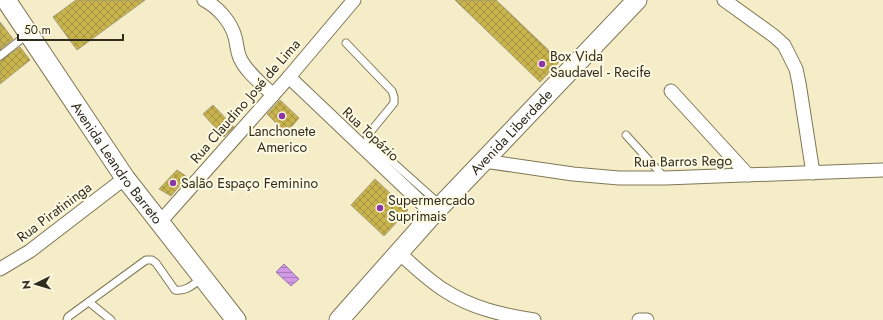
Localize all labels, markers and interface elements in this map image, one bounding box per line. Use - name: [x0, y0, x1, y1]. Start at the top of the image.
- scale bar: [18, 16, 123, 42]
- text: 50 m: [24, 21, 51, 39]
- street label: Rua Claudino José de Lima: [185, 34, 305, 168]
- place label: Box Vida Saudavel - Recife: [550, 46, 651, 82]
- marker: Box Vida Saudavel - Recife: [537, 59, 547, 69]
- street label: Avenida Liberdade: [465, 85, 557, 179]
- street label: Avenida Leandro Barreto: [67, 98, 167, 228]
- street label: Rua Topázio: [338, 102, 404, 166]
- marker: Lanchonete Americo: [277, 111, 287, 121]
- place label: Lanchonete Americo: [248, 121, 316, 157]
- street label: Rua Barros Rego: [634, 150, 733, 172]
- place label: Salão Espaço Feminino: [181, 173, 319, 193]
- street label: Rua Piratininga: [12, 177, 96, 247]
- marker: Salão Espaço Feminino: [168, 178, 178, 188]
- place label: Supermercado Suprimais: [388, 190, 475, 226]
- marker: Supermercado Suprimais: [375, 203, 385, 213]
- north arrow: [16, 264, 56, 304]
- text: N: [18, 280, 34, 290]

